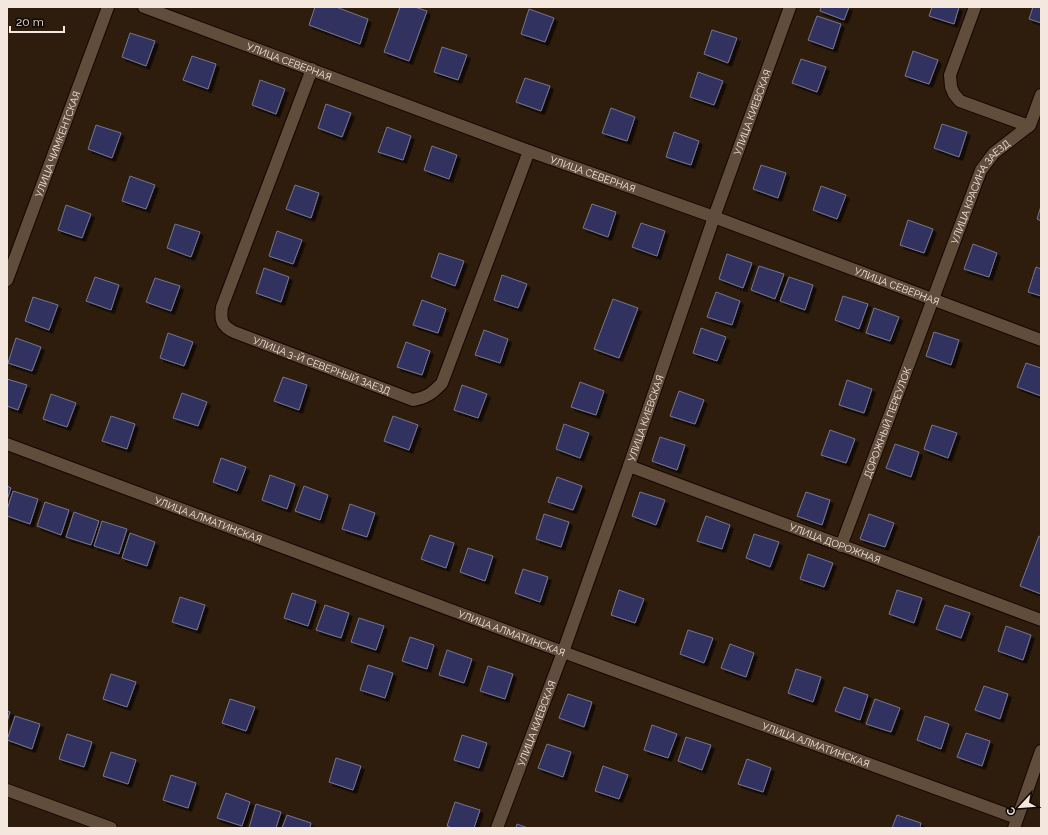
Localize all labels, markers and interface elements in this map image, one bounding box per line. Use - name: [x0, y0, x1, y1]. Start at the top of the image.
- scale bar: [10, 8, 64, 34]
- text: 20 m: [16, 15, 44, 29]
- street label: УЛИЦА СЕВЕРНАЯ: [245, 40, 333, 82]
- street label: УЛИЦА КИЕВСКАЯ: [731, 68, 773, 157]
- street label: УЛИЦА ЧИМКЕНТСКАЯ: [33, 89, 82, 199]
- street label: УЛИЦА КРАСИНА ЗАЕЗД: [949, 137, 1012, 245]
- street label: УЛИЦА СЕВЕРНАЯ: [549, 154, 637, 194]
- street label: УЛИЦА СЕВЕРНАЯ: [853, 265, 941, 307]
- street label: УЛИЦА 3-Й СЕВЕРНЫЙ ЗАЕЗД: [252, 334, 393, 397]
- street label: ДОРОЖНЫЙ ПЕРЕУЛОК: [861, 365, 913, 479]
- street label: УЛИЦА КИЕВСКАЯ: [626, 373, 665, 463]
- street label: УЛИЦА АЛМАТИНСКАЯ: [153, 494, 263, 544]
- street label: УЛИЦА ДОРОЖНАЯ: [788, 521, 882, 565]
- street label: УЛИЦА АЛМАТИНСКАЯ: [457, 608, 567, 658]
- street label: УЛИЦА КИЕВСКАЯ: [515, 679, 557, 767]
- street label: УЛИЦА АЛМАТИНСКАЯ: [761, 720, 871, 769]
- north arrow: [1000, 787, 1040, 827]
- text: С: [1004, 805, 1019, 817]

